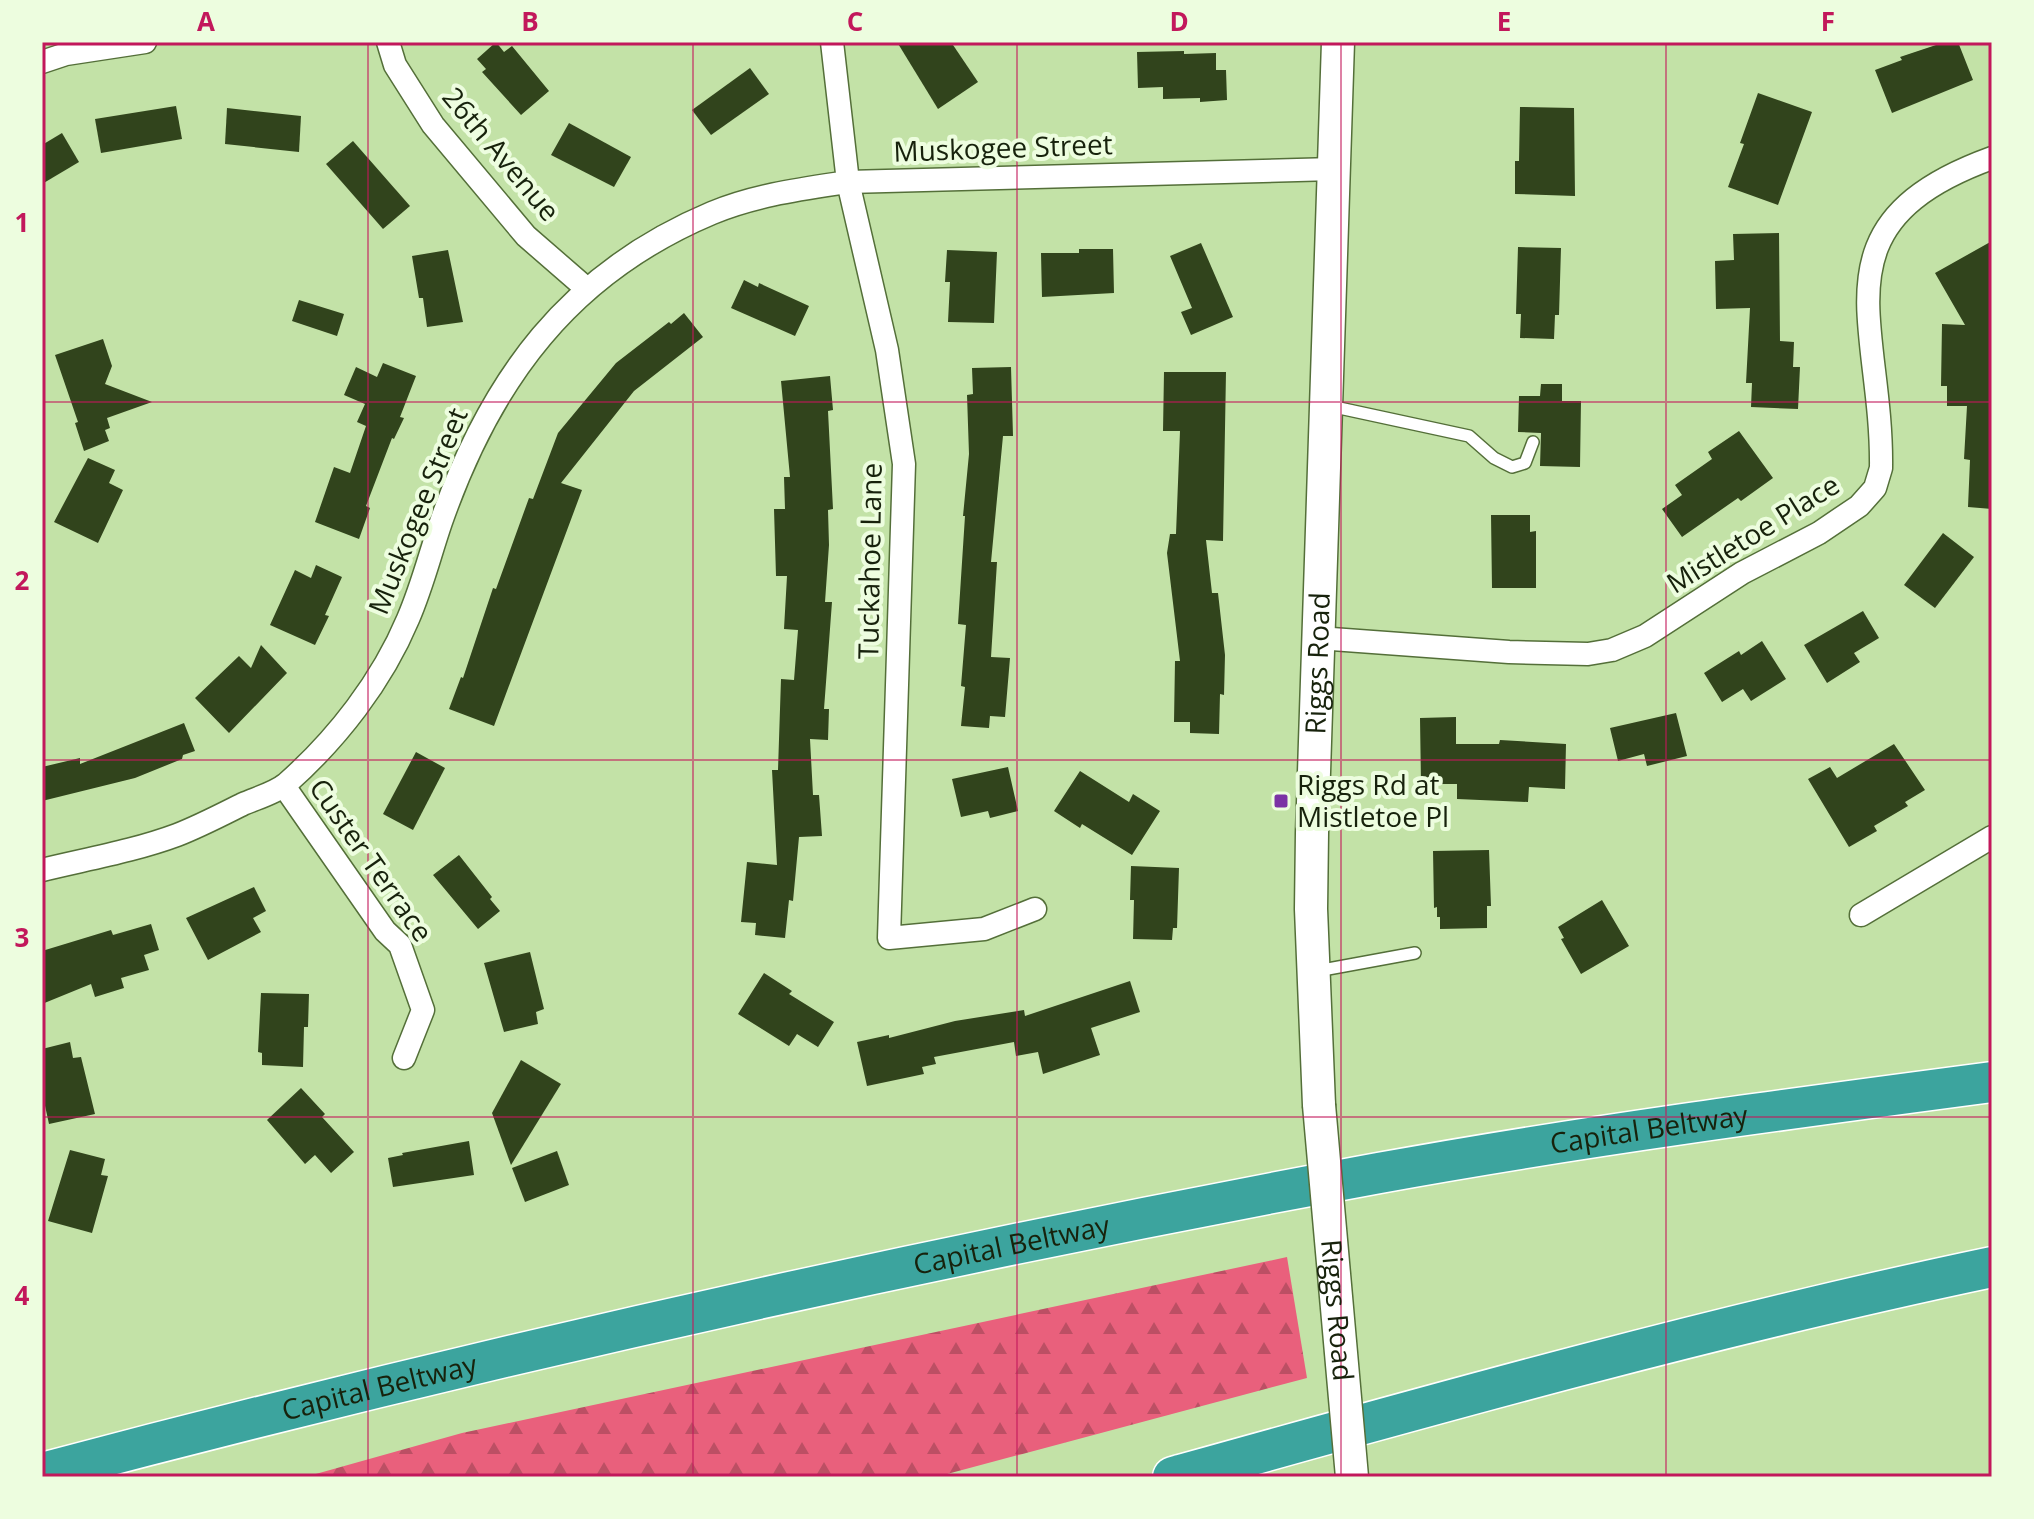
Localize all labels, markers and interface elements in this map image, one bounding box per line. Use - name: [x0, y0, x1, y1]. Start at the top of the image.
- text: A: [197, 3, 215, 39]
- text: B: [521, 3, 539, 39]
- text: C: [847, 3, 863, 39]
- text: D: [1169, 3, 1189, 39]
- text: E: [1497, 3, 1511, 39]
- text: F: [1821, 3, 1835, 39]
- street label: 26th Avenue: [435, 78, 569, 228]
- street label: Muskogee Street: [893, 124, 1113, 170]
- text: 1: [15, 204, 29, 240]
- street label: Muskogee Street: [358, 402, 476, 619]
- street label: Tuckahoe Lane: [848, 462, 890, 659]
- street label: Mistletoe Place: [1659, 465, 1846, 601]
- text: 2: [15, 562, 30, 598]
- street label: Riggs Road: [1295, 592, 1338, 735]
- place label: Riggs Rd at Mistletoe Pl: [1297, 765, 1449, 835]
- street label: Custer Terrace: [301, 770, 442, 949]
- marker: Riggs Rd at Mistletoe Pl: [1272, 792, 1290, 810]
- text: 3: [15, 919, 29, 955]
- street label: Capital Beltway: [1547, 1095, 1751, 1162]
- street label: Capital Beltway: [910, 1205, 1114, 1283]
- street label: Riggs Road: [1313, 1238, 1363, 1383]
- text: 4: [15, 1277, 30, 1313]
- street label: Capital Beltway: [278, 1344, 481, 1429]

